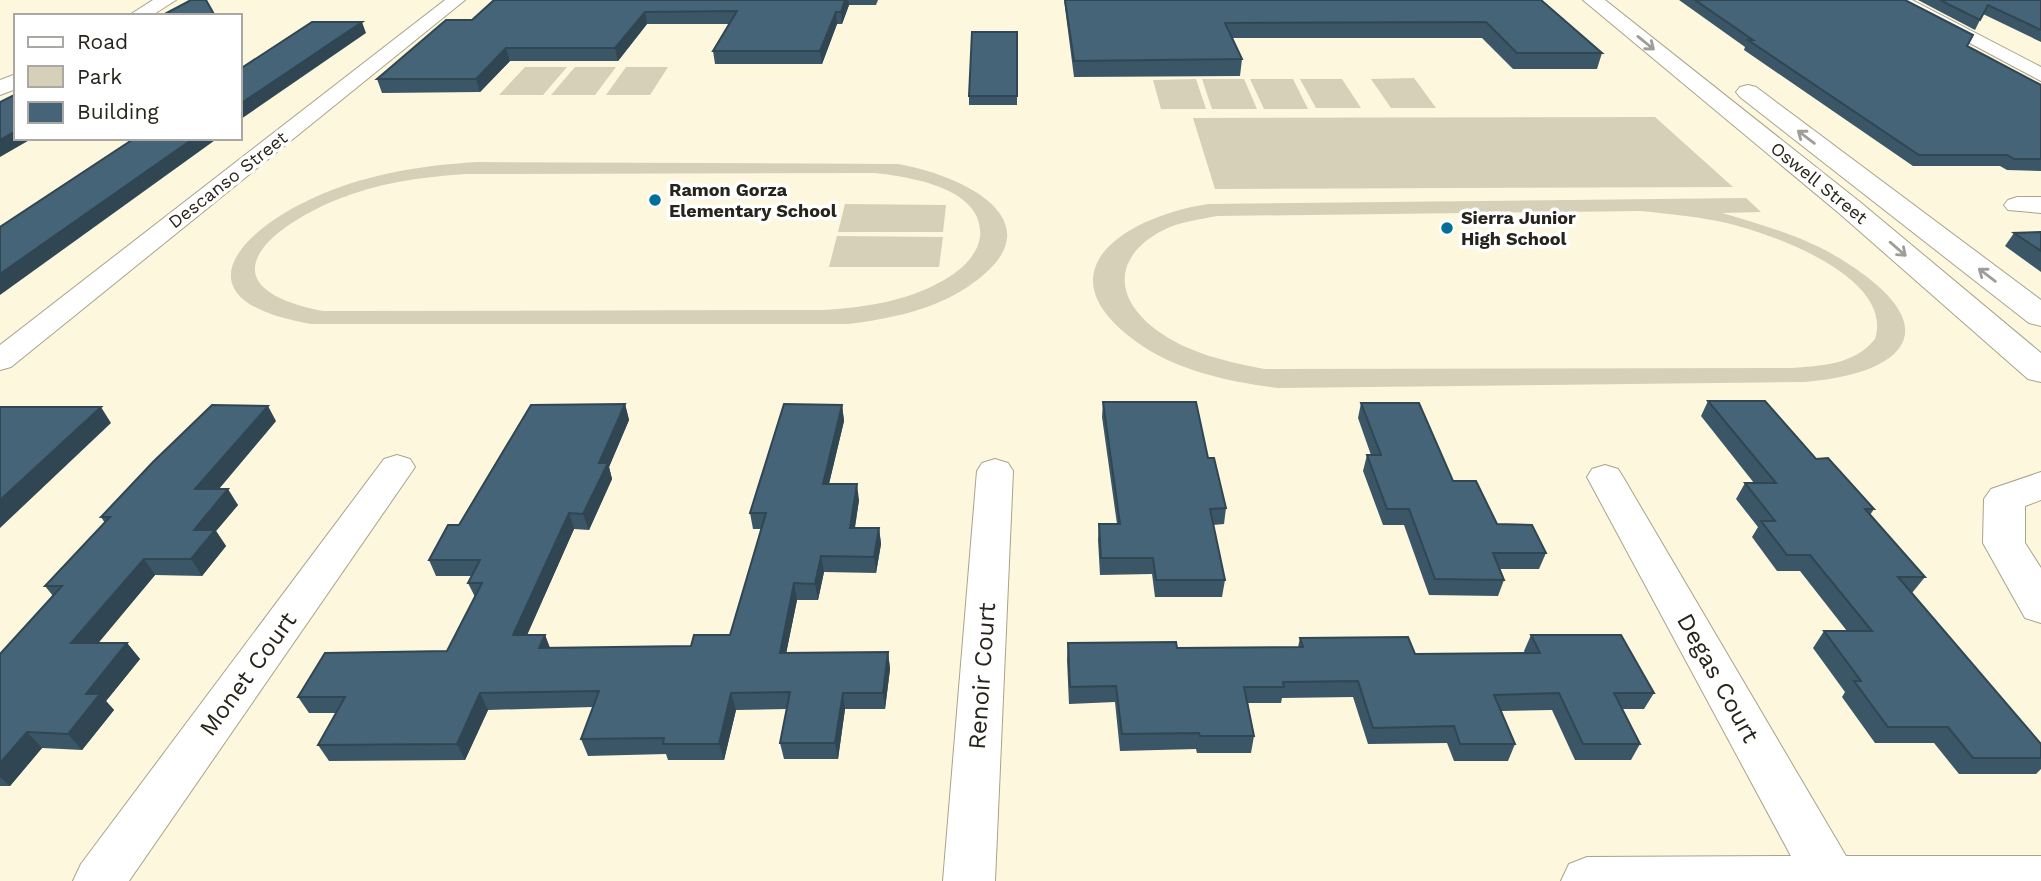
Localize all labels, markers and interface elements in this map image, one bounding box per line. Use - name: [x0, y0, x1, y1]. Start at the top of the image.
- legend: [14, 14, 242, 140]
- text: Road: [77, 29, 128, 54]
- one-way arrow: [1636, 35, 1654, 51]
- text: Park: [77, 64, 122, 89]
- text: Building: [77, 99, 159, 124]
- street label: Descanso Street: [164, 126, 292, 232]
- one-way arrow: [1797, 129, 1815, 144]
- street label: Oswell Street: [1767, 137, 1872, 228]
- place label: Ramon Gorza Elementary School: [669, 179, 837, 221]
- marker: Ramon Gorza Elementary School: [647, 192, 663, 208]
- place label: Sierra Junior High School: [1461, 207, 1576, 249]
- marker: Sierra Junior High School: [1439, 220, 1455, 236]
- one-way arrow: [1888, 241, 1906, 257]
- one-way arrow: [1978, 267, 1996, 282]
- street label: Renoir Court: [963, 602, 1001, 750]
- street label: Monet Court: [194, 607, 302, 741]
- street label: Degas Court: [1671, 609, 1765, 747]

